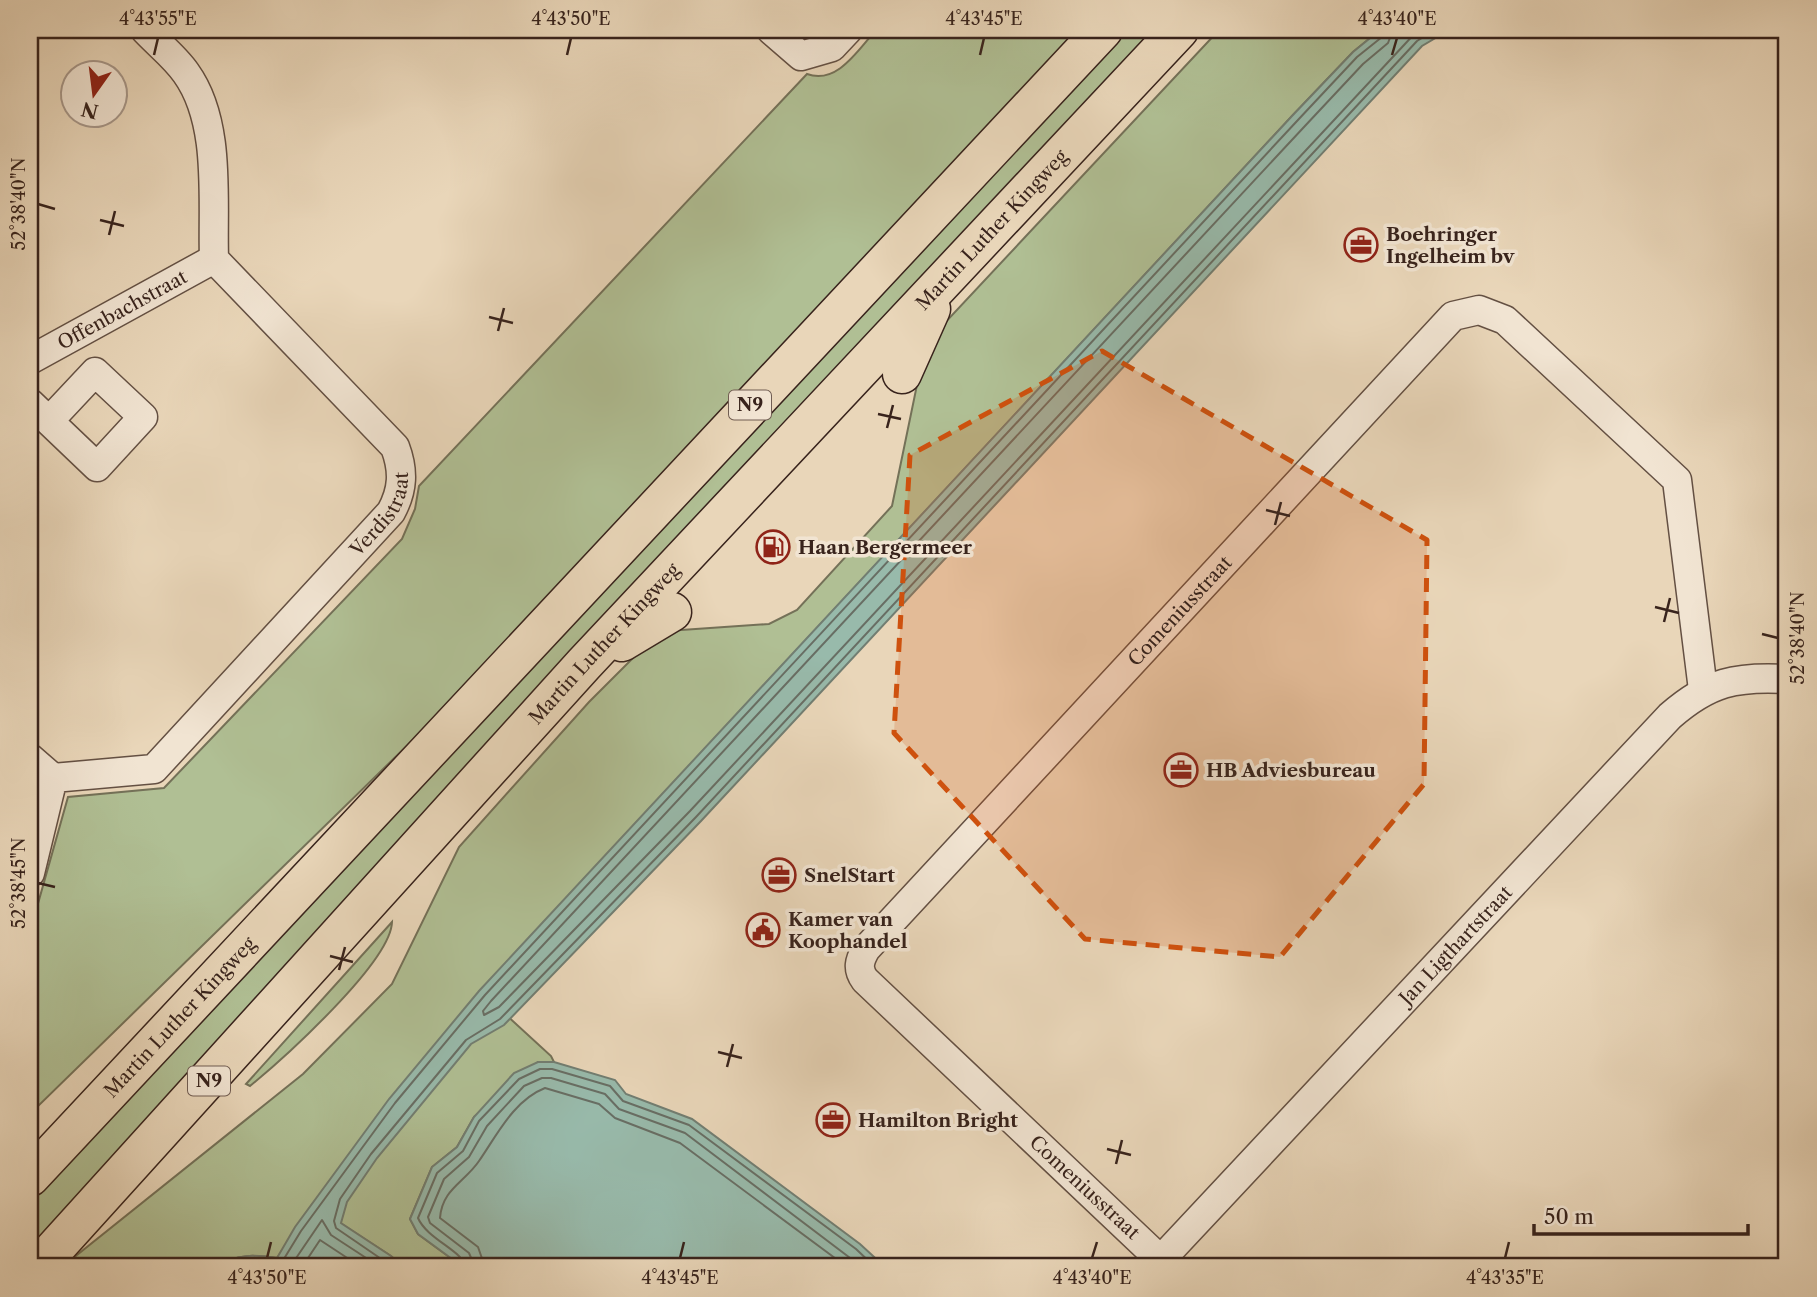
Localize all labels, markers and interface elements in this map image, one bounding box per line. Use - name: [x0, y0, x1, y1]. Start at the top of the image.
- text: 4°43'55"E: [119, 8, 197, 30]
- text: 4°43'50"E: [531, 8, 611, 30]
- text: 4°43'45"E: [945, 8, 1023, 30]
- text: 4°43'40"E: [1357, 8, 1437, 30]
- north arrow: [60, 60, 130, 130]
- text: N: [79, 97, 101, 123]
- street label: Martin Luther Kingweg: [911, 145, 1073, 315]
- text: 52°38'40"N: [8, 157, 30, 250]
- place label: Boehringer Ingelheim bv: [1386, 223, 1515, 268]
- office icon: Boehringer Ingelheim bv: [1342, 226, 1380, 264]
- street label: Offenbachstraat: [54, 265, 191, 355]
- road number: N9: [729, 390, 771, 419]
- street label: Verdistraat: [345, 471, 413, 562]
- fuel station icon: Haan Bergermeer: [754, 528, 792, 566]
- place label: Haan Bergermeer: [798, 536, 973, 559]
- street label: Comeniusstraat: [1123, 551, 1237, 671]
- street label: Martin Luther Kingweg: [524, 558, 685, 729]
- text: 52°38'40"N: [1787, 591, 1809, 684]
- office icon: HB Adviesbureau: [1162, 751, 1200, 789]
- place label: HB Adviesbureau: [1206, 759, 1376, 782]
- text: 52°38'45"N: [8, 837, 30, 929]
- office icon: SnelStart: [760, 856, 798, 894]
- place label: SnelStart: [804, 864, 895, 887]
- street label: Jan Ligthartstraat: [1392, 881, 1517, 1012]
- place label: Kamer van Koophandel: [788, 908, 908, 953]
- public building icon: Kamer van Koophandel: [744, 911, 782, 949]
- street label: Martin Luther Kingweg: [99, 932, 261, 1102]
- road number: N9: [188, 1066, 230, 1096]
- office icon: Hamilton Bright: [814, 1101, 852, 1139]
- place label: Hamilton Bright: [858, 1109, 1018, 1132]
- street label: Comeniusstraat: [1025, 1131, 1145, 1244]
- scale bar: [1534, 1192, 1747, 1236]
- text: 50 m: [1544, 1204, 1594, 1229]
- text: 4°43'50"E: [227, 1267, 307, 1289]
- text: 4°43'45"E: [641, 1267, 719, 1289]
- text: 4°43'40"E: [1052, 1267, 1132, 1289]
- text: 4°43'35"E: [1466, 1267, 1544, 1289]

